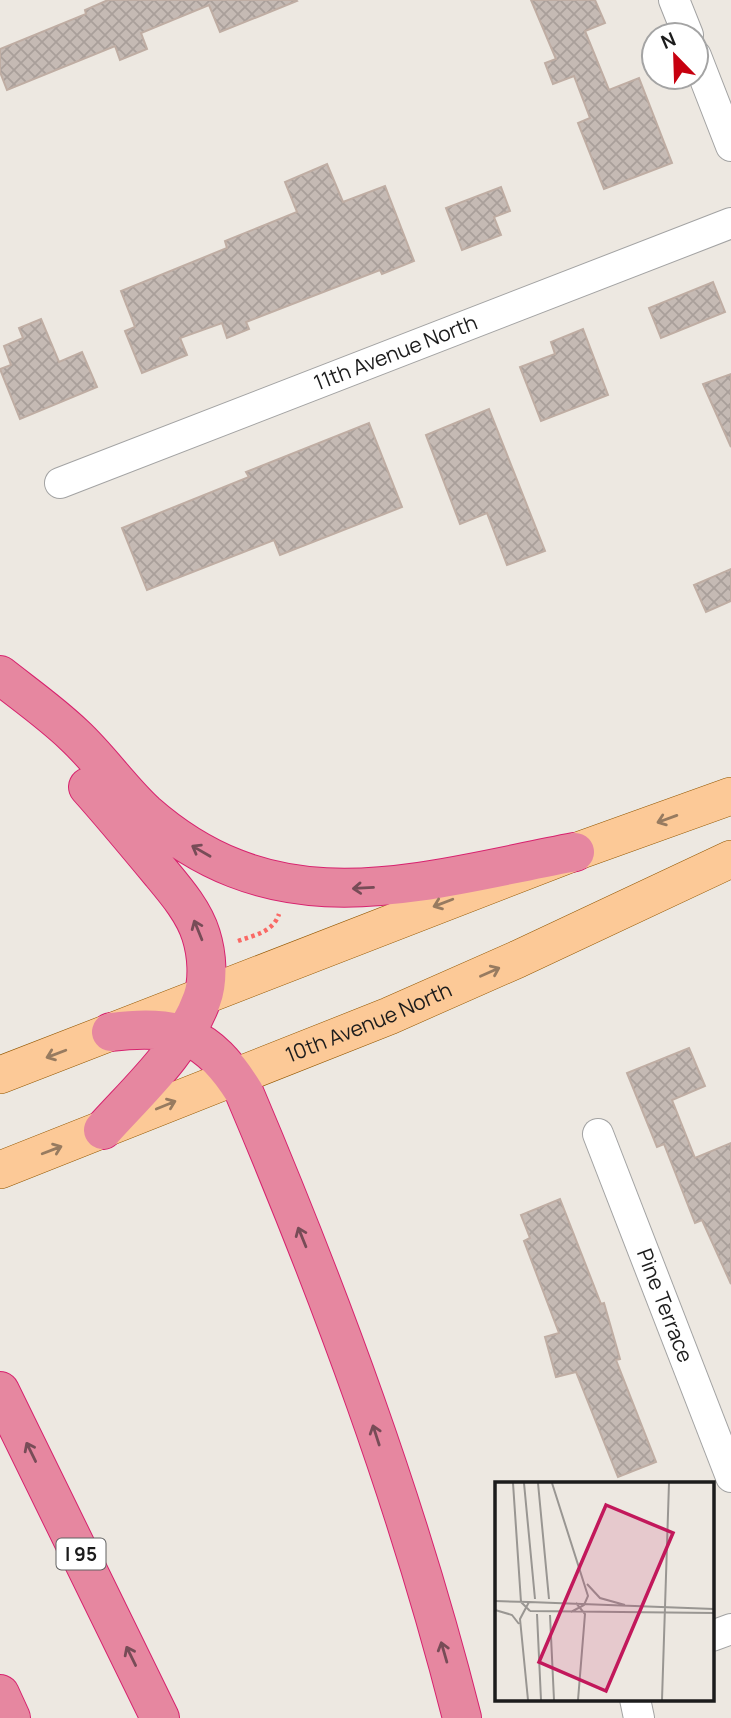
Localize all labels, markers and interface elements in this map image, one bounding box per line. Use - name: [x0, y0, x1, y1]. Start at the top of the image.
- north arrow: [640, 21, 710, 91]
- text: N: [657, 26, 680, 55]
- street label: 11th Avenue North: [310, 308, 481, 396]
- one-way arrow: [656, 814, 678, 826]
- one-way arrow: [192, 844, 212, 858]
- one-way arrow: [352, 882, 375, 895]
- one-way arrow: [433, 898, 454, 911]
- one-way arrow: [191, 919, 204, 941]
- one-way arrow: [478, 965, 500, 978]
- street label: 10th Avenue North: [281, 975, 456, 1069]
- one-way arrow: [45, 1048, 67, 1061]
- one-way arrow: [155, 1097, 176, 1110]
- one-way arrow: [41, 1142, 62, 1155]
- one-way arrow: [294, 1227, 307, 1249]
- street label: Pine Terrace: [631, 1244, 700, 1366]
- one-way arrow: [369, 1424, 382, 1446]
- one-way arrow: [23, 1442, 37, 1463]
- inset map: [495, 1482, 714, 1700]
- road number: I 95: [56, 1538, 106, 1570]
- one-way arrow: [436, 1641, 449, 1663]
- one-way arrow: [123, 1646, 137, 1667]

